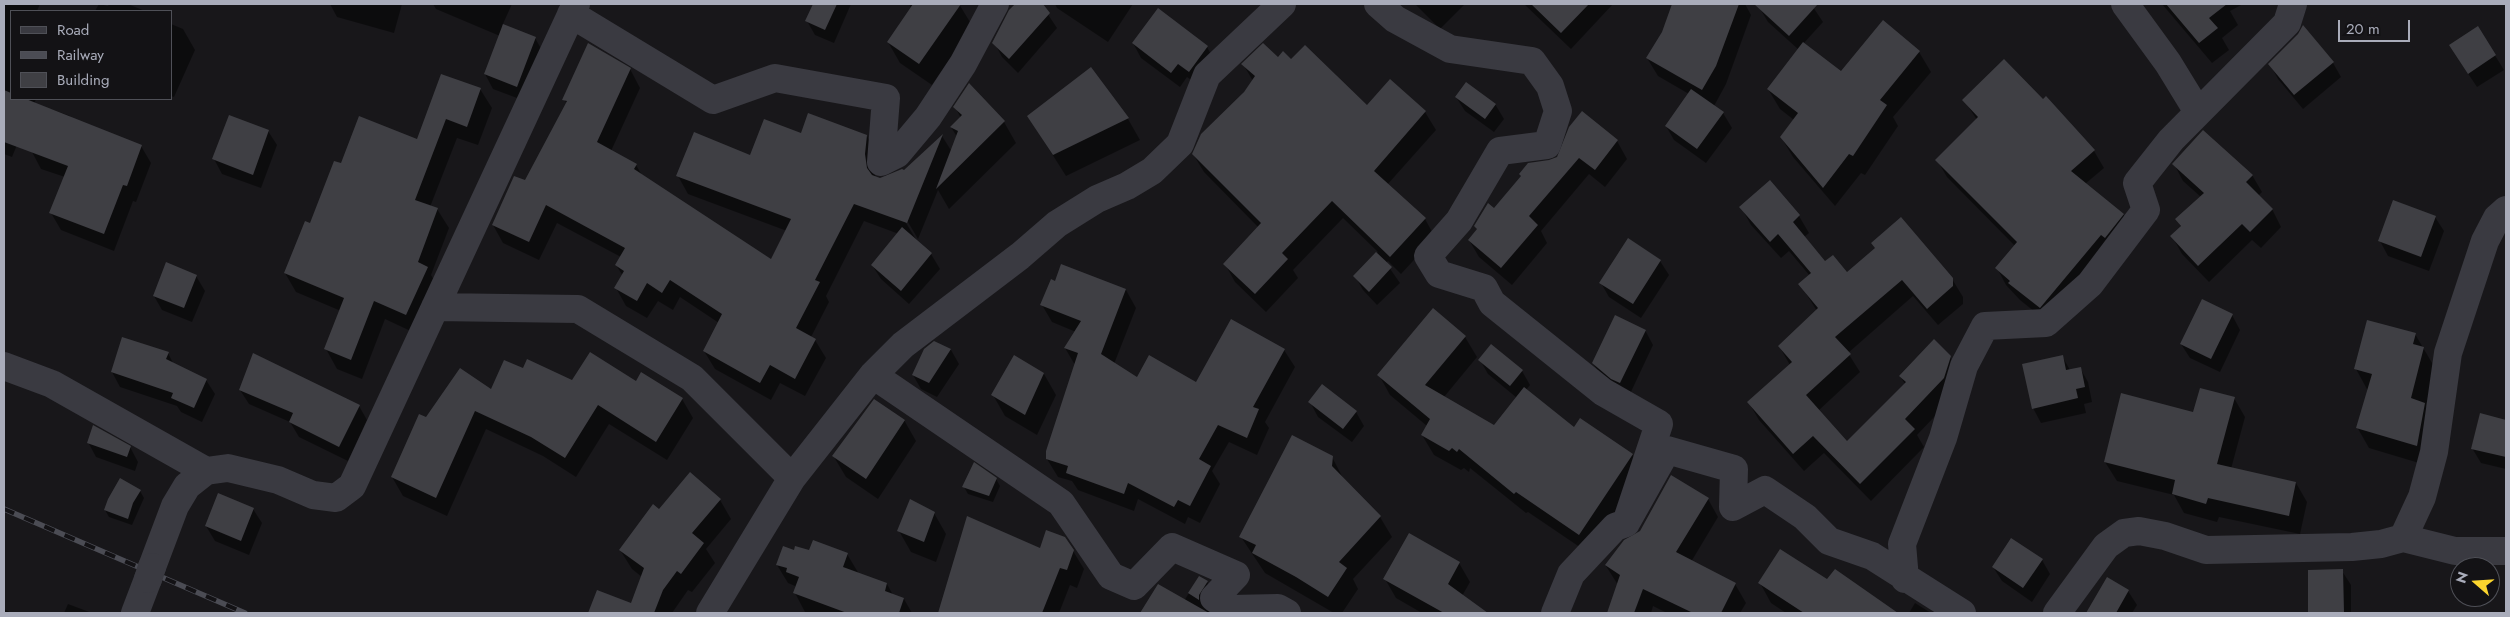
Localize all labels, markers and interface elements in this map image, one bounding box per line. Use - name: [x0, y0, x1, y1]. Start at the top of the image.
- legend: [10, 10, 172, 100]
- scale bar: [2340, 10, 2412, 42]
- text: 20 m: [2346, 18, 2380, 40]
- text: Road: [57, 19, 89, 41]
- text: Railway: [57, 44, 104, 66]
- text: Building: [57, 69, 109, 91]
- north arrow: [2450, 557, 2500, 607]
- text: N: [2450, 569, 2473, 586]

